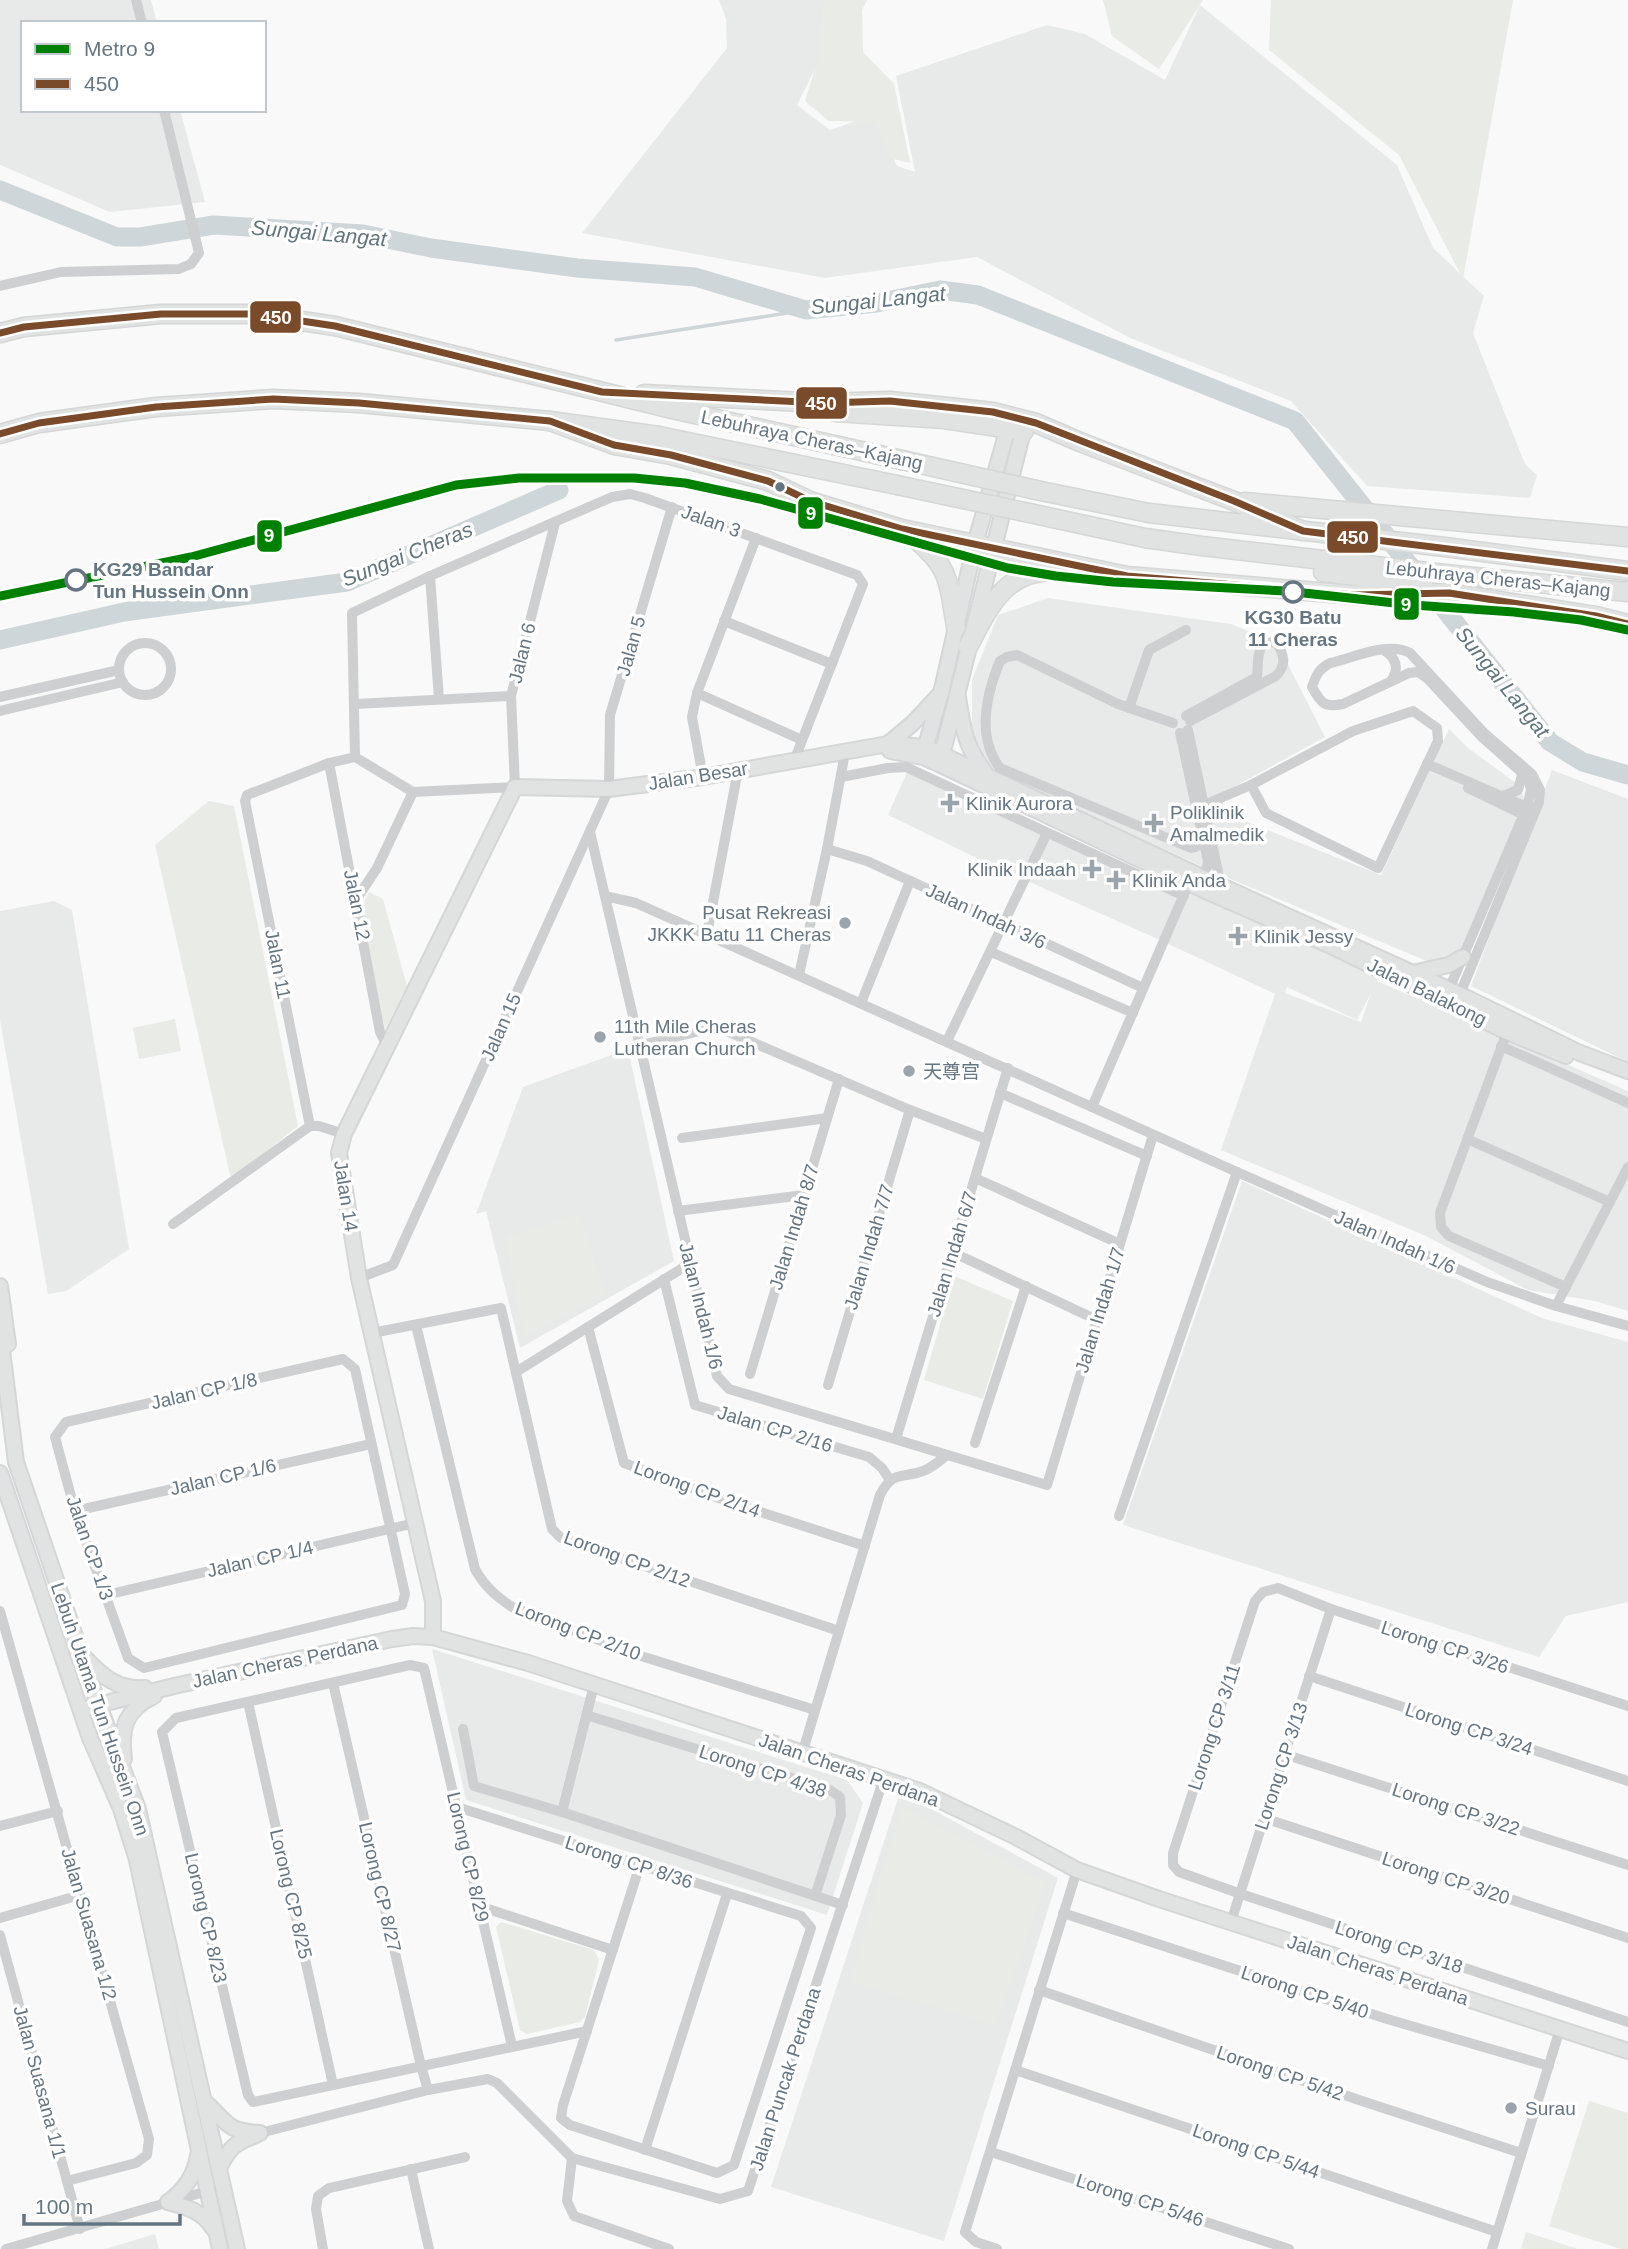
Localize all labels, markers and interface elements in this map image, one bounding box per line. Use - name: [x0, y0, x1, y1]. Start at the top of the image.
- legend: [21, 21, 266, 112]
- text: Metro 9: [84, 37, 155, 60]
- text: 450: [84, 72, 119, 95]
- water label: Sungai Langat: [251, 216, 389, 250]
- water label: Sungai Langat: [809, 281, 948, 319]
- line badge: 450: [249, 300, 302, 334]
- text: 450: [260, 307, 292, 328]
- line badge: 450: [795, 386, 848, 420]
- text: 450: [805, 393, 837, 414]
- street label: Lebuhraya Cheras–Kajang: [699, 406, 925, 474]
- unlabelled marker: [773, 480, 787, 494]
- line badge: 9: [797, 496, 824, 530]
- street label: Jalan 3: [679, 501, 743, 541]
- text: 9: [806, 503, 816, 524]
- water label: Sungai Cheras: [338, 517, 476, 591]
- line badge: 9: [256, 519, 283, 553]
- line badge: 450: [1326, 520, 1379, 554]
- text: 9: [264, 525, 274, 546]
- text: 450: [1337, 527, 1369, 548]
- street label: Lebuhraya Cheras–Kajang: [1384, 557, 1612, 601]
- place label: KG29 Bandar Tun Hussein Onn: [93, 559, 249, 602]
- marker: KG29 Bandar Tun Hussein Onn: [65, 569, 87, 591]
- marker: KG30 Batu 11 Cheras: [1282, 581, 1304, 603]
- line badge: 9: [1393, 587, 1420, 621]
- text: 9: [1401, 594, 1411, 615]
- place label: KG30 Batu 11 Cheras: [1244, 607, 1342, 650]
- street label: Jalan 5: [612, 614, 650, 678]
- street label: Jalan 6: [504, 621, 540, 685]
- water label: Sungai Langat: [1451, 622, 1555, 743]
- street label: Jalan Besar: [647, 758, 750, 794]
- marker: Klinik Aurora: [940, 793, 960, 813]
- place label: Klinik Aurora: [966, 793, 1073, 814]
- place label: Poliklinik Amalmedik: [1170, 802, 1264, 845]
- marker: Poliklinik Amalmedik: [1144, 813, 1164, 833]
- place label: Klinik Indaah: [967, 859, 1076, 880]
- marker: Klinik Indaah: [1082, 859, 1102, 879]
- street label: Jalan 12: [340, 868, 374, 942]
- marker: Klinik Anda: [1106, 870, 1126, 890]
- place label: Klinik Anda: [1132, 870, 1226, 891]
- street label: Jalan Indah 3/6: [923, 879, 1049, 953]
- place label: Pusat Rekreasi JKKK Batu 11 Cheras: [648, 902, 831, 945]
- marker: Pusat Rekreasi JKKK Batu 11 Cheras: [837, 915, 853, 931]
- marker: Klinik Jessy: [1228, 926, 1248, 946]
- place label: Klinik Jessy: [1254, 926, 1354, 947]
- street label: Jalan 11: [261, 927, 295, 1001]
- street label: Jalan Balakong: [1364, 954, 1490, 1030]
- street label: Jalan 15: [477, 990, 525, 1064]
- place label: 11th Mile Cheras Lutheran Church: [614, 1016, 756, 1059]
- marker: 11th Mile Cheras Lutheran Church: [592, 1029, 608, 1045]
- place label: 天尊宫: [923, 1061, 980, 1082]
- marker: 天尊宫: [901, 1063, 917, 1079]
- street label: Jalan 14: [330, 1159, 362, 1234]
- street label: Jalan Indah 8/7: [765, 1162, 823, 1292]
- street label: Jalan Indah 7/7: [840, 1182, 898, 1312]
- street label: Jalan Indah 6/7: [923, 1189, 981, 1319]
- street label: Jalan Indah 1/6: [1331, 1206, 1459, 1278]
- street label: Jalan Indah 1/6: [675, 1240, 727, 1372]
- street label: Jalan Indah 1/7: [1071, 1245, 1129, 1375]
- street label: Jalan CP 1/8: [149, 1369, 259, 1413]
- street label: Jalan CP 2/16: [715, 1402, 835, 1456]
- street label: Jalan CP 1/6: [168, 1455, 278, 1499]
- street label: Lorong CP 2/14: [631, 1456, 763, 1522]
- street label: Jalan CP 1/3: [62, 1493, 118, 1603]
- street label: Lorong CP 2/12: [561, 1526, 693, 1592]
- street label: Jalan CP 1/4: [205, 1536, 316, 1581]
- street label: Lebuh Utama Tun Hussein Onn: [47, 1580, 153, 1838]
- street label: Lorong CP 2/10: [512, 1597, 644, 1665]
- street label: Lorong CP 3/26: [1379, 1617, 1511, 1677]
- street label: Jalan Cheras Perdana: [190, 1632, 380, 1692]
- street label: Lorong CP 3/11: [1184, 1661, 1244, 1793]
- street label: Lorong CP 3/24: [1403, 1699, 1536, 1760]
- street label: Lorong CP 3/13: [1251, 1700, 1311, 1832]
- street label: Jalan Cheras Perdana: [756, 1729, 942, 1811]
- street label: Lorong CP 4/38: [697, 1741, 829, 1801]
- street label: Lorong CP 3/22: [1390, 1779, 1522, 1839]
- street label: Lorong CP 8/29: [443, 1790, 493, 1924]
- street label: Lorong CP 8/27: [355, 1820, 405, 1954]
- street label: Lorong CP 8/25: [266, 1827, 316, 1961]
- street label: Lorong CP 8/36: [563, 1832, 695, 1892]
- street label: Jalan Suasana 1/2: [57, 1845, 121, 2003]
- street label: Lorong CP 3/20: [1380, 1848, 1512, 1908]
- street label: Lorong CP 8/23: [181, 1851, 231, 1985]
- street label: Lorong CP 3/18: [1333, 1917, 1465, 1977]
- street label: Jalan Cheras Perdana: [1285, 1931, 1472, 2009]
- street label: Lorong CP 5/40: [1239, 1962, 1371, 2022]
- street label: Jalan Puncak Perdana: [745, 1984, 825, 2173]
- street label: Jalan Suasana 1/1: [9, 2003, 71, 2161]
- street label: Lorong CP 5/42: [1214, 2041, 1346, 2105]
- place label: Surau: [1525, 2098, 1576, 2119]
- marker: Surau: [1503, 2100, 1519, 2116]
- street label: Lorong CP 5/44: [1190, 2119, 1323, 2183]
- street label: Lorong CP 5/46: [1074, 2170, 1206, 2230]
- scale bar: [24, 2182, 180, 2226]
- text: 100 m: [35, 2195, 93, 2218]

